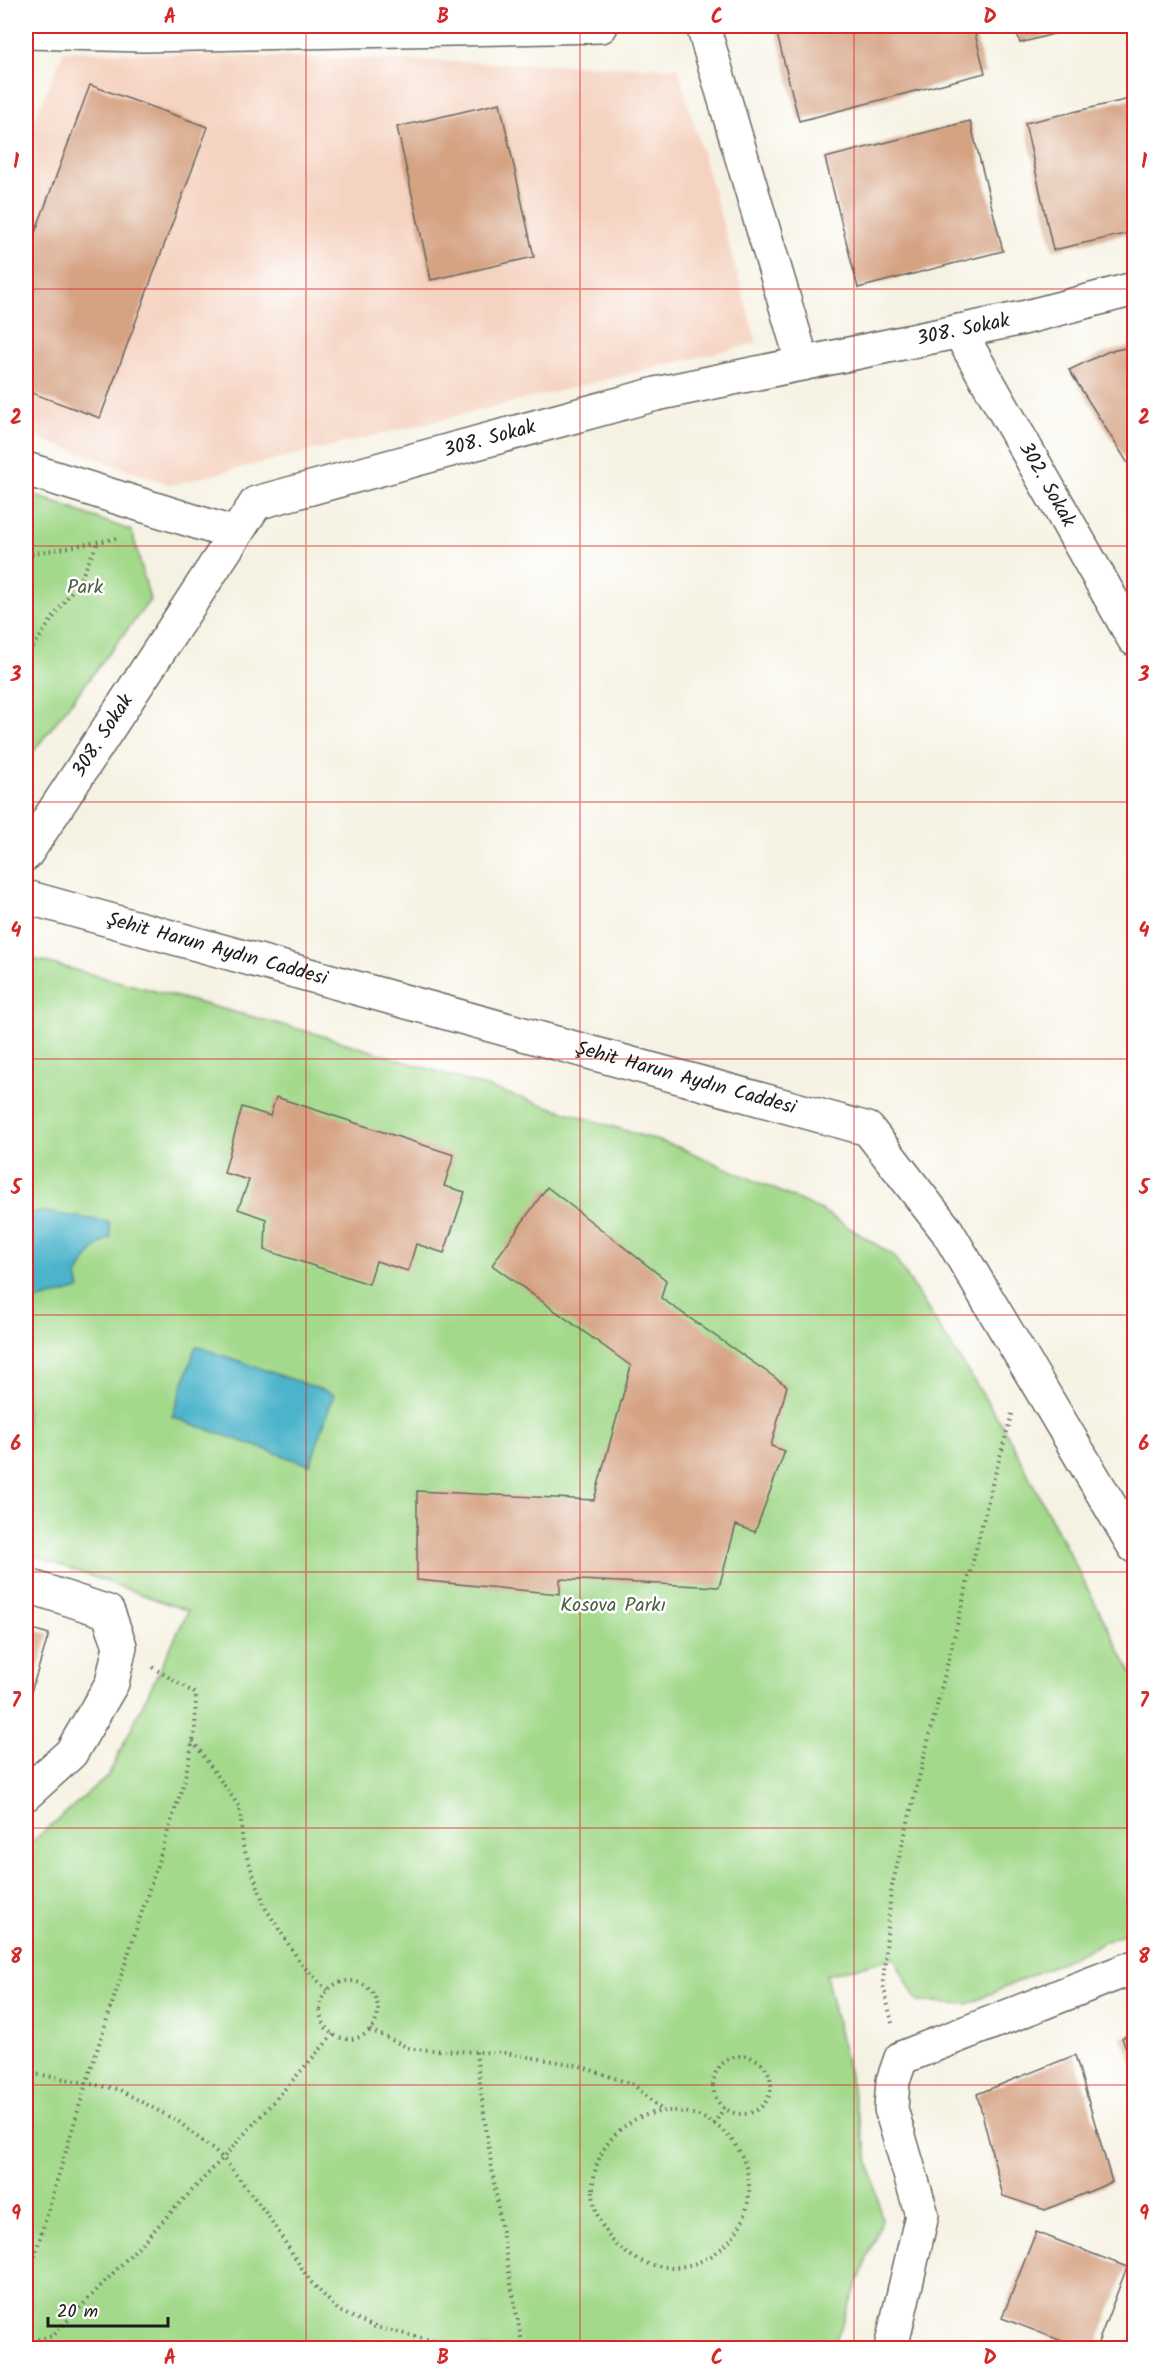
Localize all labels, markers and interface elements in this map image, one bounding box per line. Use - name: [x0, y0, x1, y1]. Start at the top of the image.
- text: A: [164, 2, 176, 34]
- text: B: [437, 2, 449, 34]
- text: C: [711, 2, 723, 34]
- text: D: [983, 2, 997, 34]
- text: 1: [13, 147, 19, 179]
- text: 1: [1141, 147, 1147, 179]
- street label: 308. Sokak: [914, 305, 1013, 356]
- text: 2: [10, 403, 22, 435]
- text: 2: [1138, 403, 1150, 435]
- street label: 308. Sokak: [440, 411, 540, 467]
- street label: 302. Sokak: [1009, 436, 1084, 534]
- park label: Park: [67, 572, 104, 604]
- text: 3: [10, 660, 22, 692]
- text: 3: [1138, 660, 1150, 692]
- street label: 308. Sokak: [64, 687, 143, 784]
- street label: Şehit Harun Aydın Caddesi: [103, 904, 332, 996]
- text: 4: [11, 916, 22, 948]
- text: 4: [1139, 916, 1150, 948]
- street label: Şehit Harun Aydın Caddesi: [571, 1033, 801, 1125]
- text: 5: [10, 1173, 23, 1205]
- text: 5: [1138, 1173, 1151, 1205]
- text: 6: [11, 1429, 22, 1461]
- text: 6: [1139, 1429, 1150, 1461]
- park label: Kosova Parkı: [560, 1590, 666, 1622]
- text: 7: [11, 1686, 21, 1718]
- text: 7: [1139, 1686, 1149, 1718]
- text: 8: [10, 1942, 22, 1974]
- text: 8: [1138, 1942, 1150, 1974]
- text: 9: [11, 2199, 21, 2231]
- text: 9: [1139, 2199, 1149, 2231]
- scale bar: [48, 2290, 168, 2328]
- text: 20 m: [57, 2298, 98, 2327]
- text: A: [164, 2343, 176, 2374]
- text: B: [437, 2343, 449, 2374]
- text: C: [711, 2343, 723, 2374]
- text: D: [983, 2343, 997, 2374]

